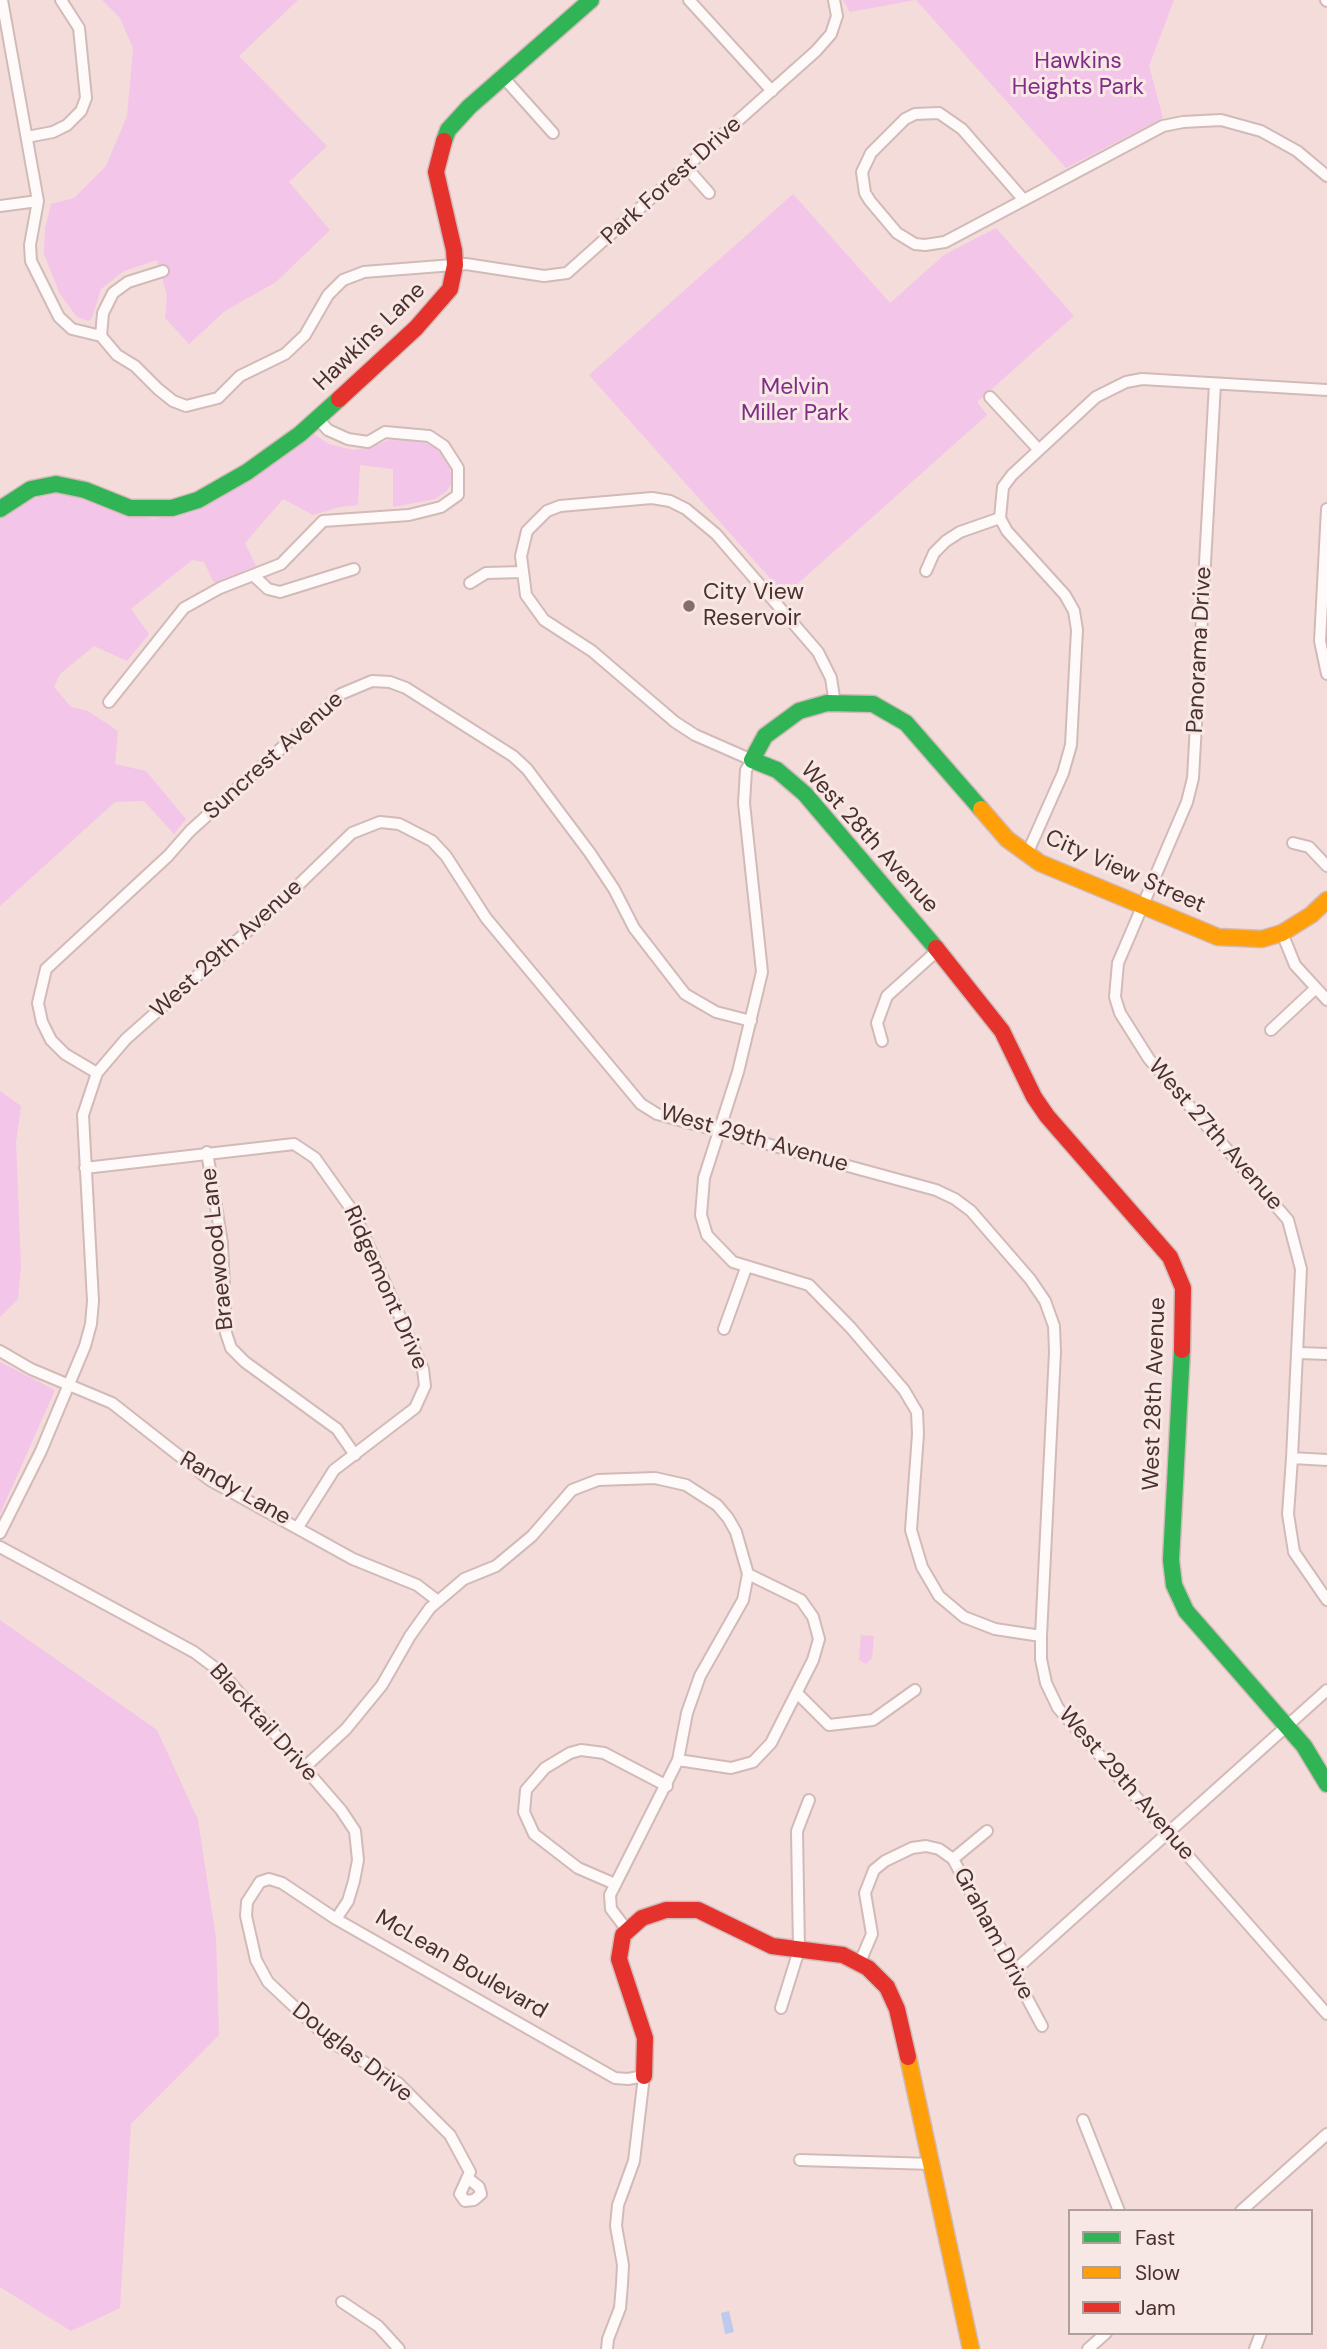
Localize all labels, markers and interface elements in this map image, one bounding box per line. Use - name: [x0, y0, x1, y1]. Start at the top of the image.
- park label: Hawkins Heights Park: [1012, 48, 1144, 102]
- street label: Park Forest Drive: [596, 111, 748, 251]
- street label: Hawkins Lane: [308, 277, 432, 397]
- park label: Melvin Miller Park: [741, 374, 849, 428]
- street label: Panorama Drive: [1182, 566, 1218, 734]
- place label: City View Reservoir: [703, 579, 804, 633]
- marker: City View Reservoir: [681, 598, 697, 614]
- street label: Suncrest Avenue: [198, 686, 350, 826]
- street label: West 28th Avenue: [794, 757, 944, 919]
- street label: City View Street: [1041, 824, 1209, 920]
- street label: West 29th Avenue: [146, 874, 308, 1024]
- street label: West 27th Avenue: [1142, 1054, 1288, 1216]
- street label: West 29th Avenue: [657, 1099, 851, 1179]
- street label: Braewood Lane: [196, 1166, 240, 1332]
- street label: Ridgemont Drive: [337, 1202, 433, 1374]
- street label: West 28th Avenue: [1138, 1297, 1172, 1491]
- street label: Randy Lane: [175, 1446, 295, 1532]
- street label: Blacktail Drive: [203, 1658, 323, 1788]
- street label: West 29th Avenue: [1052, 1702, 1200, 1866]
- street label: Graham Drive: [947, 1863, 1039, 2005]
- street label: McLean Boulevard: [370, 1905, 552, 2025]
- street label: Douglas Drive: [286, 1997, 418, 2109]
- legend: [1068, 2209, 1313, 2335]
- text: Fast: [1135, 2224, 1175, 2252]
- text: Slow: [1135, 2259, 1180, 2287]
- text: Jam: [1135, 2294, 1176, 2322]

